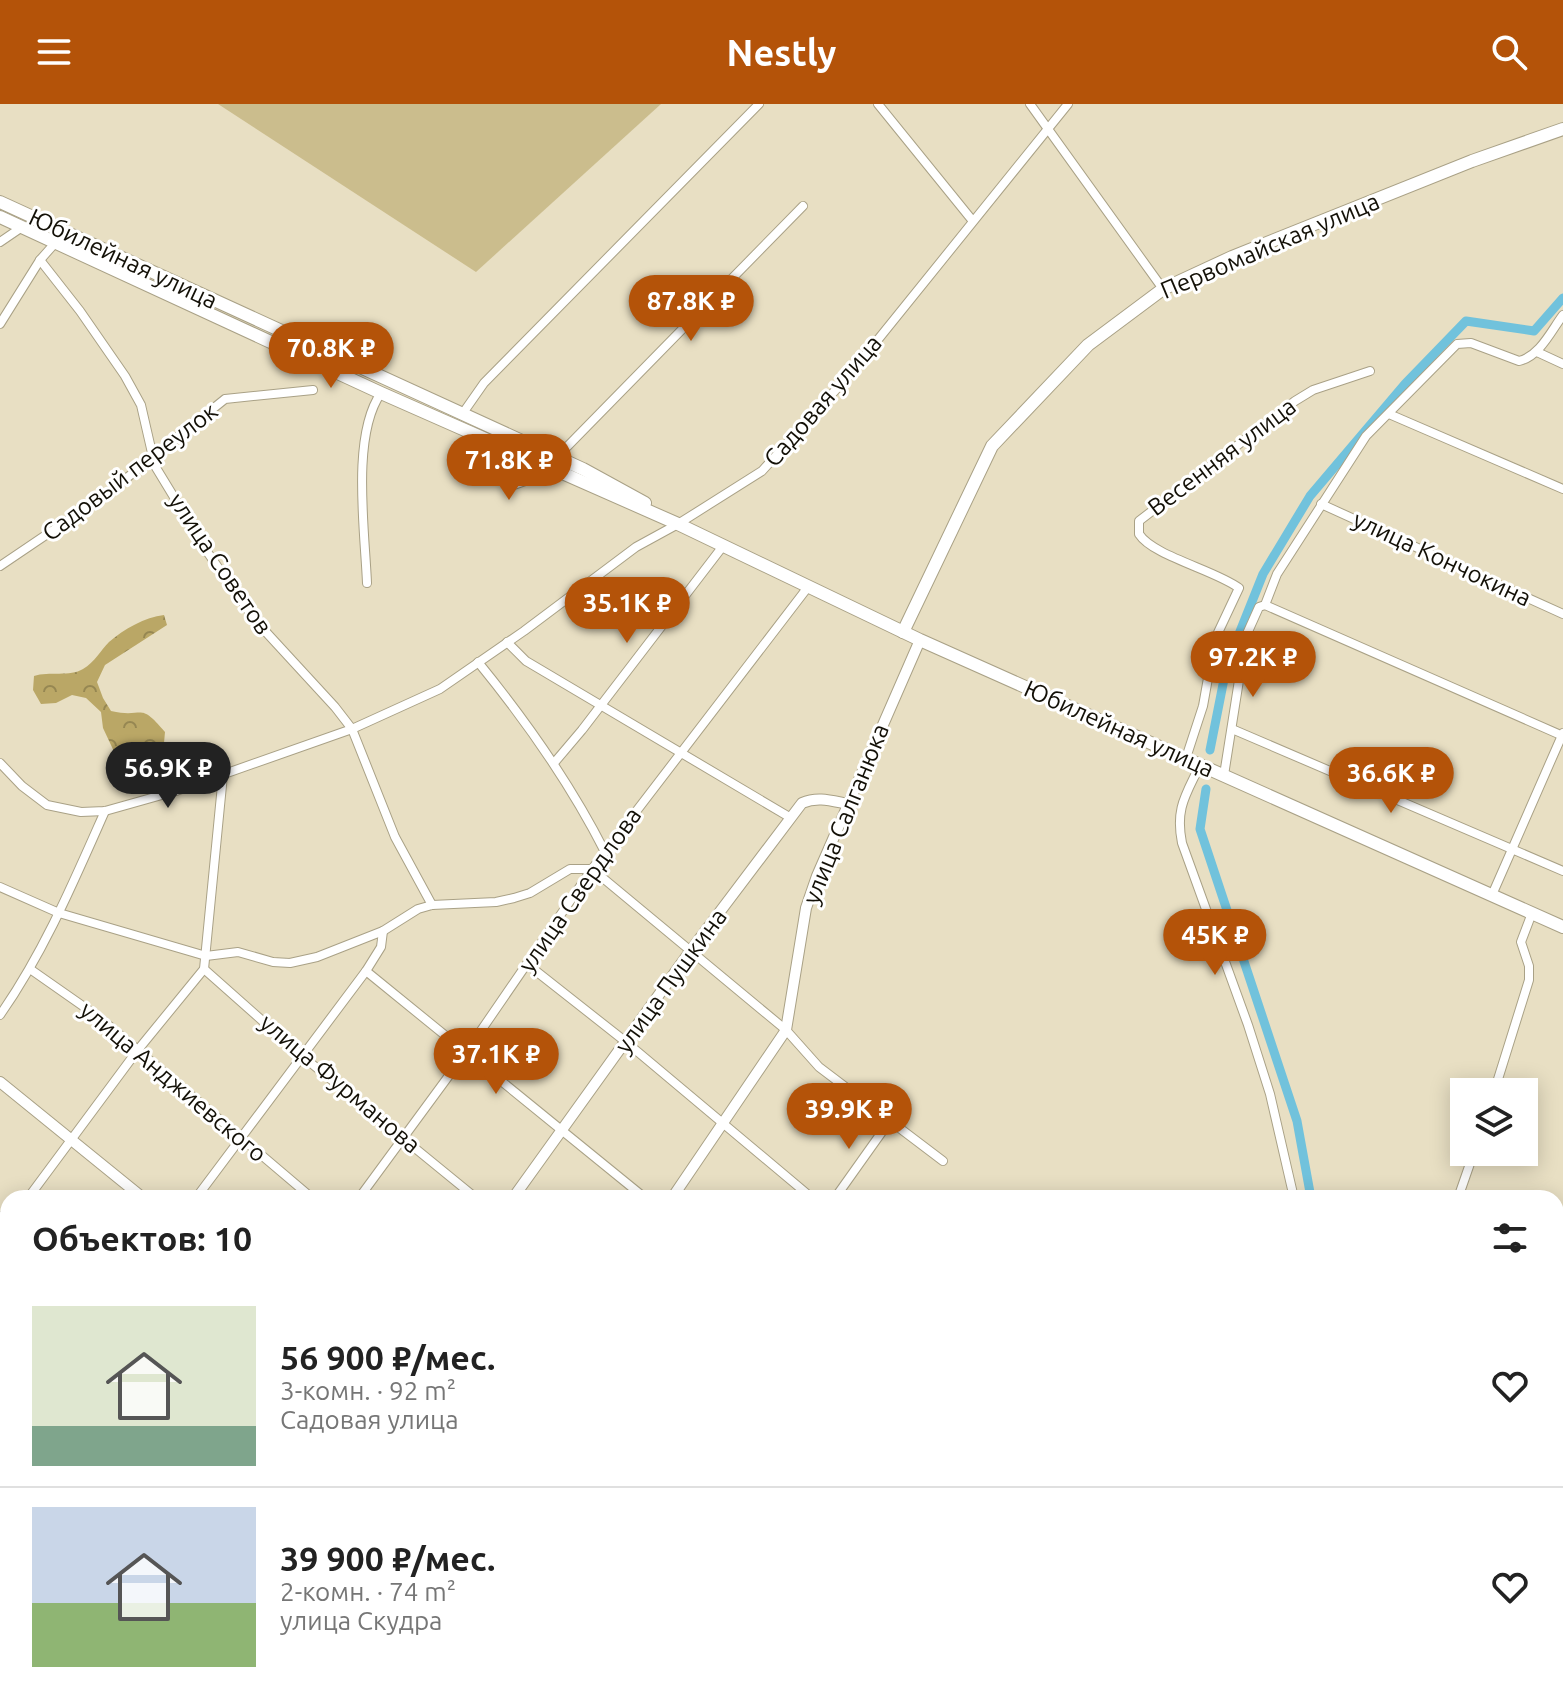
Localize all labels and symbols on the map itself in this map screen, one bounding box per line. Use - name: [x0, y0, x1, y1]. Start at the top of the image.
- street label: Первомайская улица: [1156, 187, 1383, 304]
- street label: Юбилейная улица: [25, 203, 222, 314]
- pin: 87.8K ₽: [617, 275, 765, 343]
- pin: 70.8K ₽: [257, 322, 405, 390]
- street label: Садовая улица: [758, 330, 887, 472]
- street label: Весенняя улица: [1143, 392, 1301, 521]
- street label: Садовый переулок: [37, 397, 222, 546]
- pin: 71.8K ₽: [435, 434, 583, 502]
- street label: улица Советов: [163, 488, 278, 639]
- street label: улица Кончокина: [1349, 506, 1535, 612]
- pin: 35.1K ₽: [553, 577, 701, 645]
- pin: 97.2K ₽: [1179, 631, 1327, 699]
- street label: Юбилейная улица: [1020, 675, 1218, 782]
- street label: улица Салганюка: [797, 720, 894, 908]
- pin: 56.9K ₽: [94, 742, 242, 810]
- pin: 36.6K ₽: [1317, 747, 1465, 815]
- street label: улица Свердлова: [513, 802, 646, 977]
- street label: улица Пушкина: [609, 903, 732, 1058]
- pin: 45K ₽: [1159, 909, 1271, 977]
- street label: улица Анджиевского: [75, 996, 272, 1167]
- street label: улица Фурманова: [255, 1009, 426, 1159]
- pin: 37.1K ₽: [422, 1028, 570, 1096]
- pin: 39.9K ₽: [775, 1083, 923, 1151]

